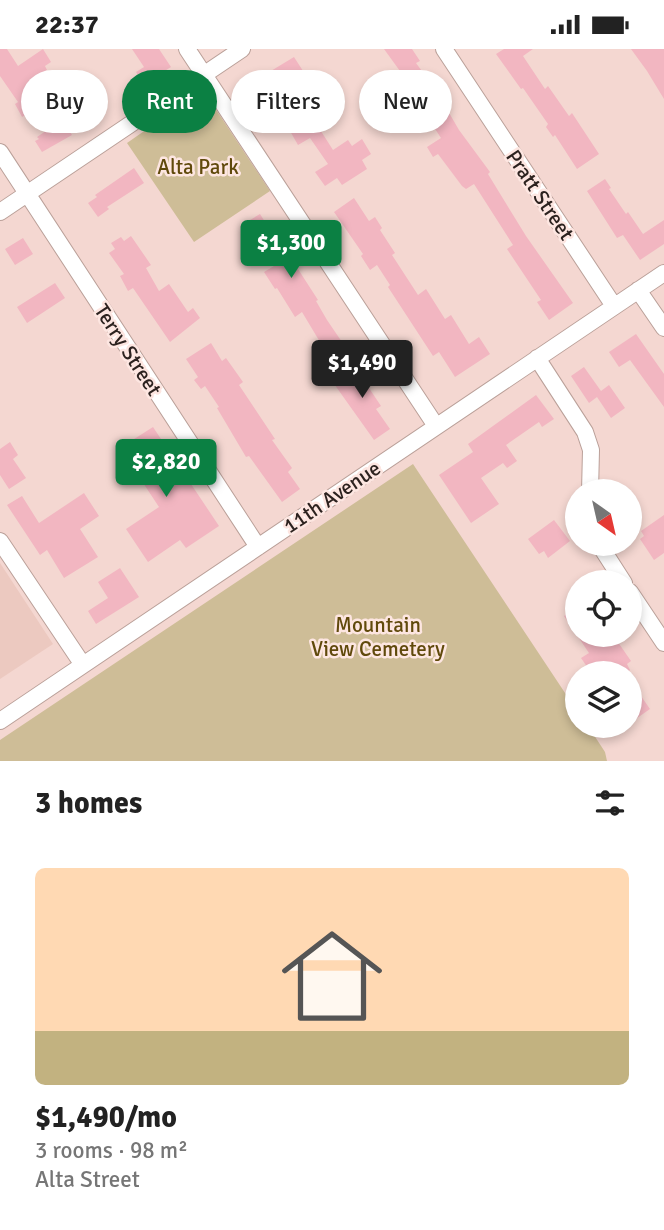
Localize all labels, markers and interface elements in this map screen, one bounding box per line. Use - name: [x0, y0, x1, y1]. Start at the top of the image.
- text: 22:37: [35, 9, 99, 41]
- chip: Buy: [21, 70, 108, 133]
- chip: Rent: [122, 70, 217, 133]
- chip: Filters: [231, 70, 345, 133]
- chip: New: [359, 70, 452, 133]
- street label: Pratt Street: [500, 145, 580, 245]
- park label: Alta Park: [157, 154, 239, 180]
- pin: $1,300: [234, 221, 348, 280]
- text: $1,300: [257, 228, 325, 257]
- street label: Terry Street: [89, 299, 167, 401]
- pin: $1,490: [305, 341, 419, 400]
- text: $1,490: [328, 348, 396, 377]
- pin: $2,820: [109, 440, 223, 499]
- text: $2,820: [132, 447, 200, 476]
- street label: 11th Avenue: [278, 455, 386, 539]
- north arrow: [565, 479, 642, 557]
- map controls: [565, 479, 642, 738]
- button: locate: [565, 570, 642, 647]
- park label: Mountain View Cemetery: [311, 612, 445, 662]
- button: layers: [565, 661, 642, 738]
- icon: filters: [591, 784, 629, 822]
- text: 3 homes: [35, 785, 142, 822]
- icon: home: [269, 913, 395, 1039]
- text: $1,490/mo: [35, 1099, 177, 1136]
- text: 3 rooms · 98 m²: [35, 1136, 188, 1165]
- text: Alta Street: [35, 1165, 140, 1194]

